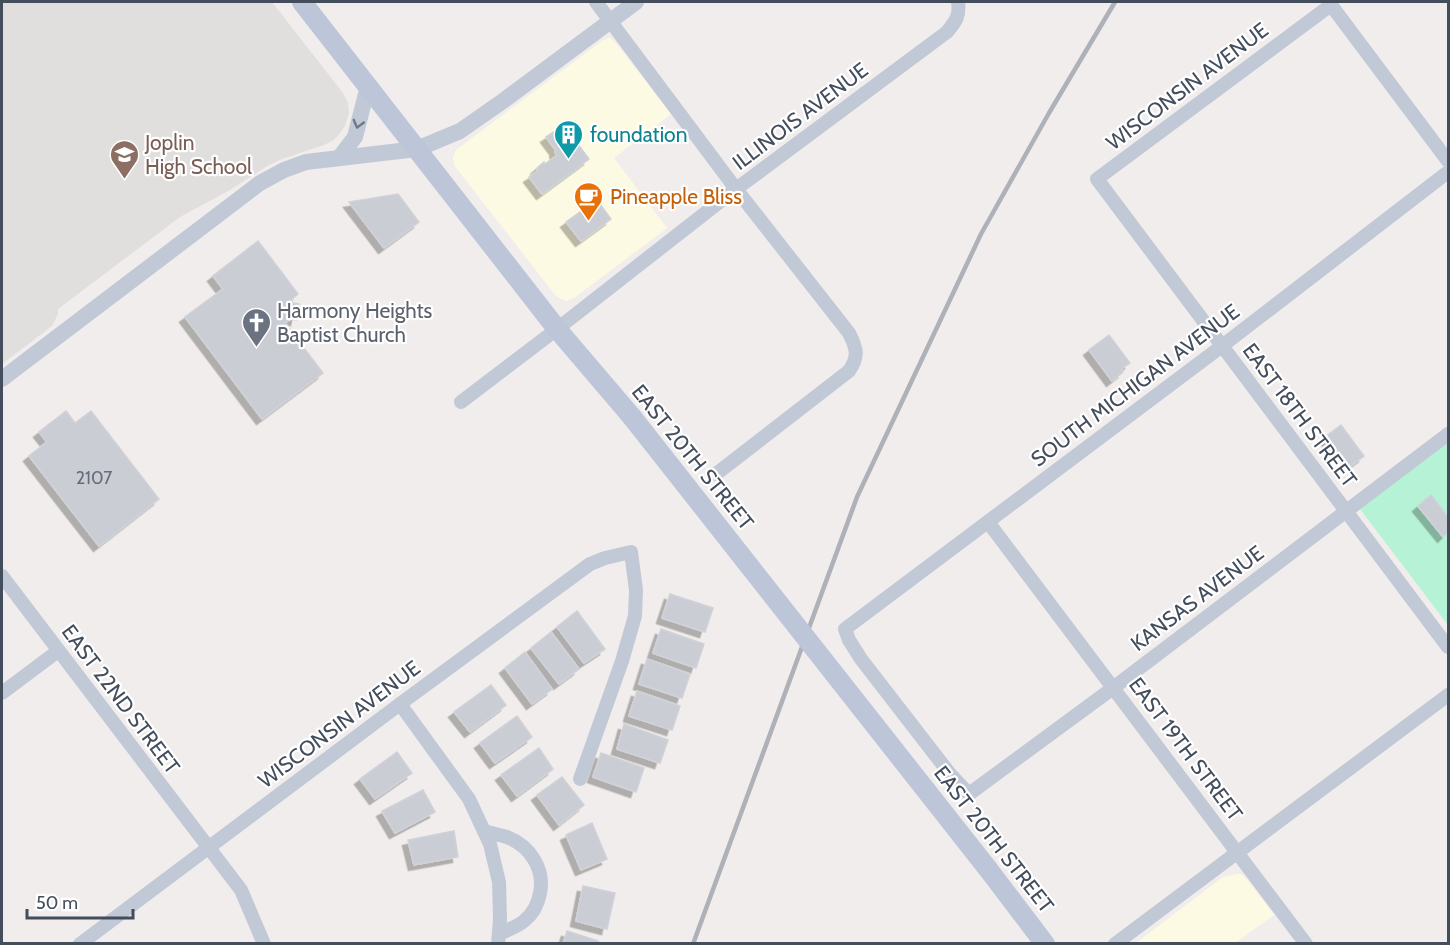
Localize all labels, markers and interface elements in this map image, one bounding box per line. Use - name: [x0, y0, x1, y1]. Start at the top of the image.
- street label: WISCONSIN AVENUE: [1101, 17, 1273, 155]
- street label: ILLINOIS AVENUE: [727, 57, 873, 175]
- one-way arrow: [353, 118, 365, 129]
- building icon: foundation: [553, 118, 585, 160]
- place label: foundation: [590, 122, 687, 147]
- place label: Joplin High School: [144, 130, 252, 179]
- school or university icon: Joplin High School: [108, 138, 140, 180]
- cafe icon: Pineapple Bliss: [573, 180, 605, 222]
- place label: Pineapple Bliss: [610, 184, 742, 209]
- place label: Harmony Heights Baptist Church: [277, 298, 433, 347]
- street label: SOUTH MICHIGAN AVENUE: [1026, 298, 1244, 472]
- church icon: Harmony Heights Baptist Church: [240, 306, 272, 348]
- street label: EAST 18TH STREET: [1238, 338, 1362, 492]
- street label: EAST 20TH STREET: [627, 379, 759, 535]
- house number: 2107: [76, 467, 112, 489]
- street label: KANSAS AVENUE: [1126, 540, 1268, 656]
- street label: EAST 22ND STREET: [57, 620, 185, 778]
- street label: WISCONSIN AVENUE: [253, 655, 425, 793]
- street label: EAST 19TH STREET: [1124, 672, 1248, 826]
- street label: EAST 20TH STREET: [929, 761, 1059, 917]
- scale bar: [27, 882, 134, 920]
- text: 50 m: [36, 892, 78, 914]

